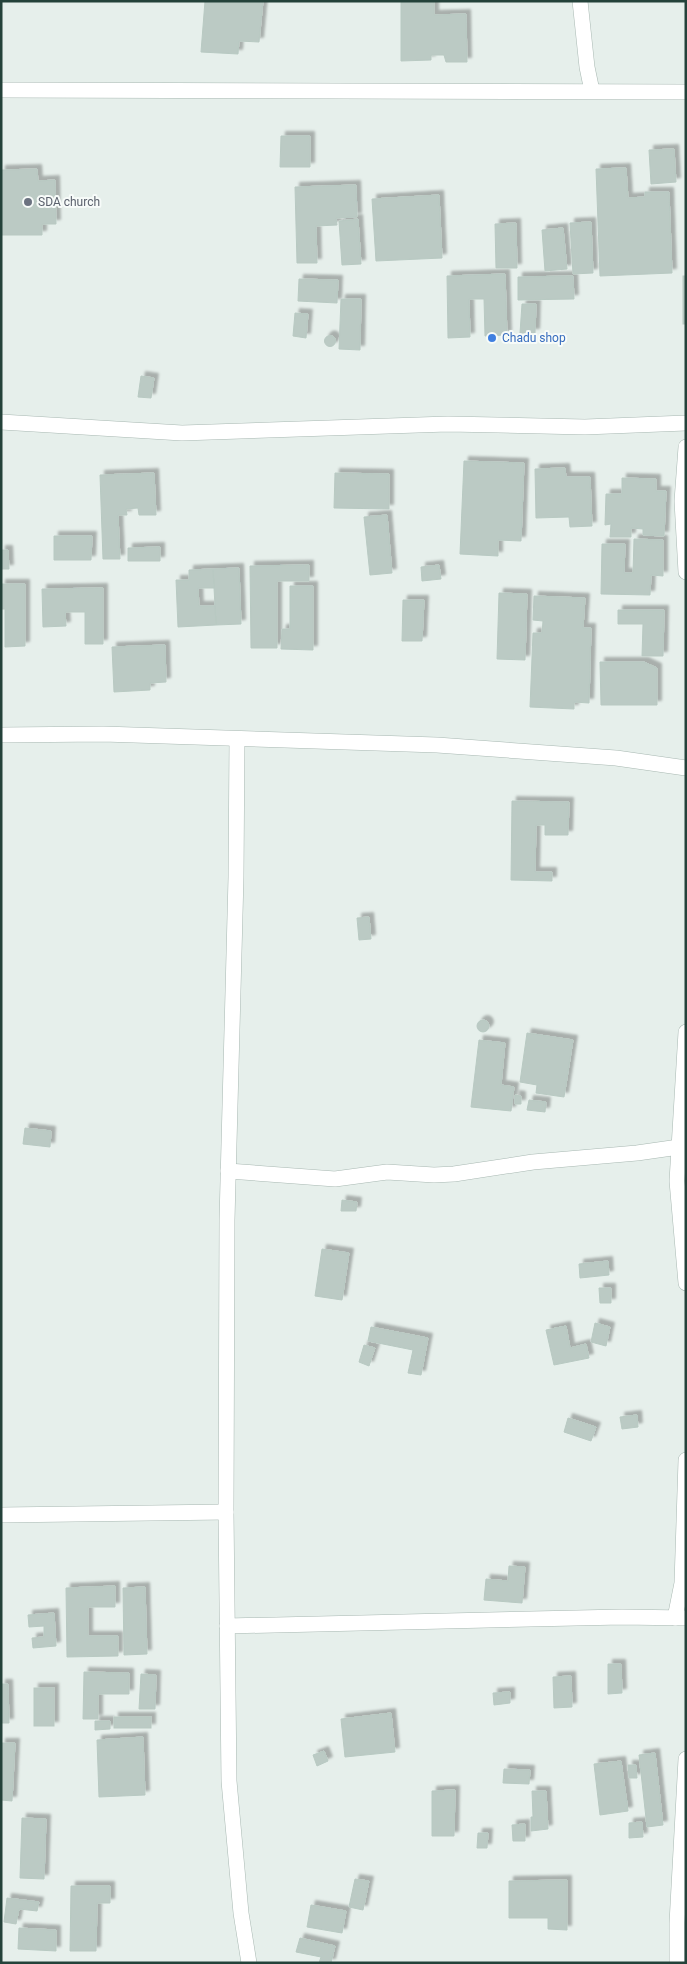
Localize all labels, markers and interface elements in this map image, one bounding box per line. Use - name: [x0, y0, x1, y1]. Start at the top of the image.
- place label: SDA church: [38, 195, 100, 209]
- marker: SDA church: [22, 196, 34, 208]
- place label: Chadu shop: [502, 331, 566, 345]
- marker: Chadu shop: [486, 332, 498, 344]

